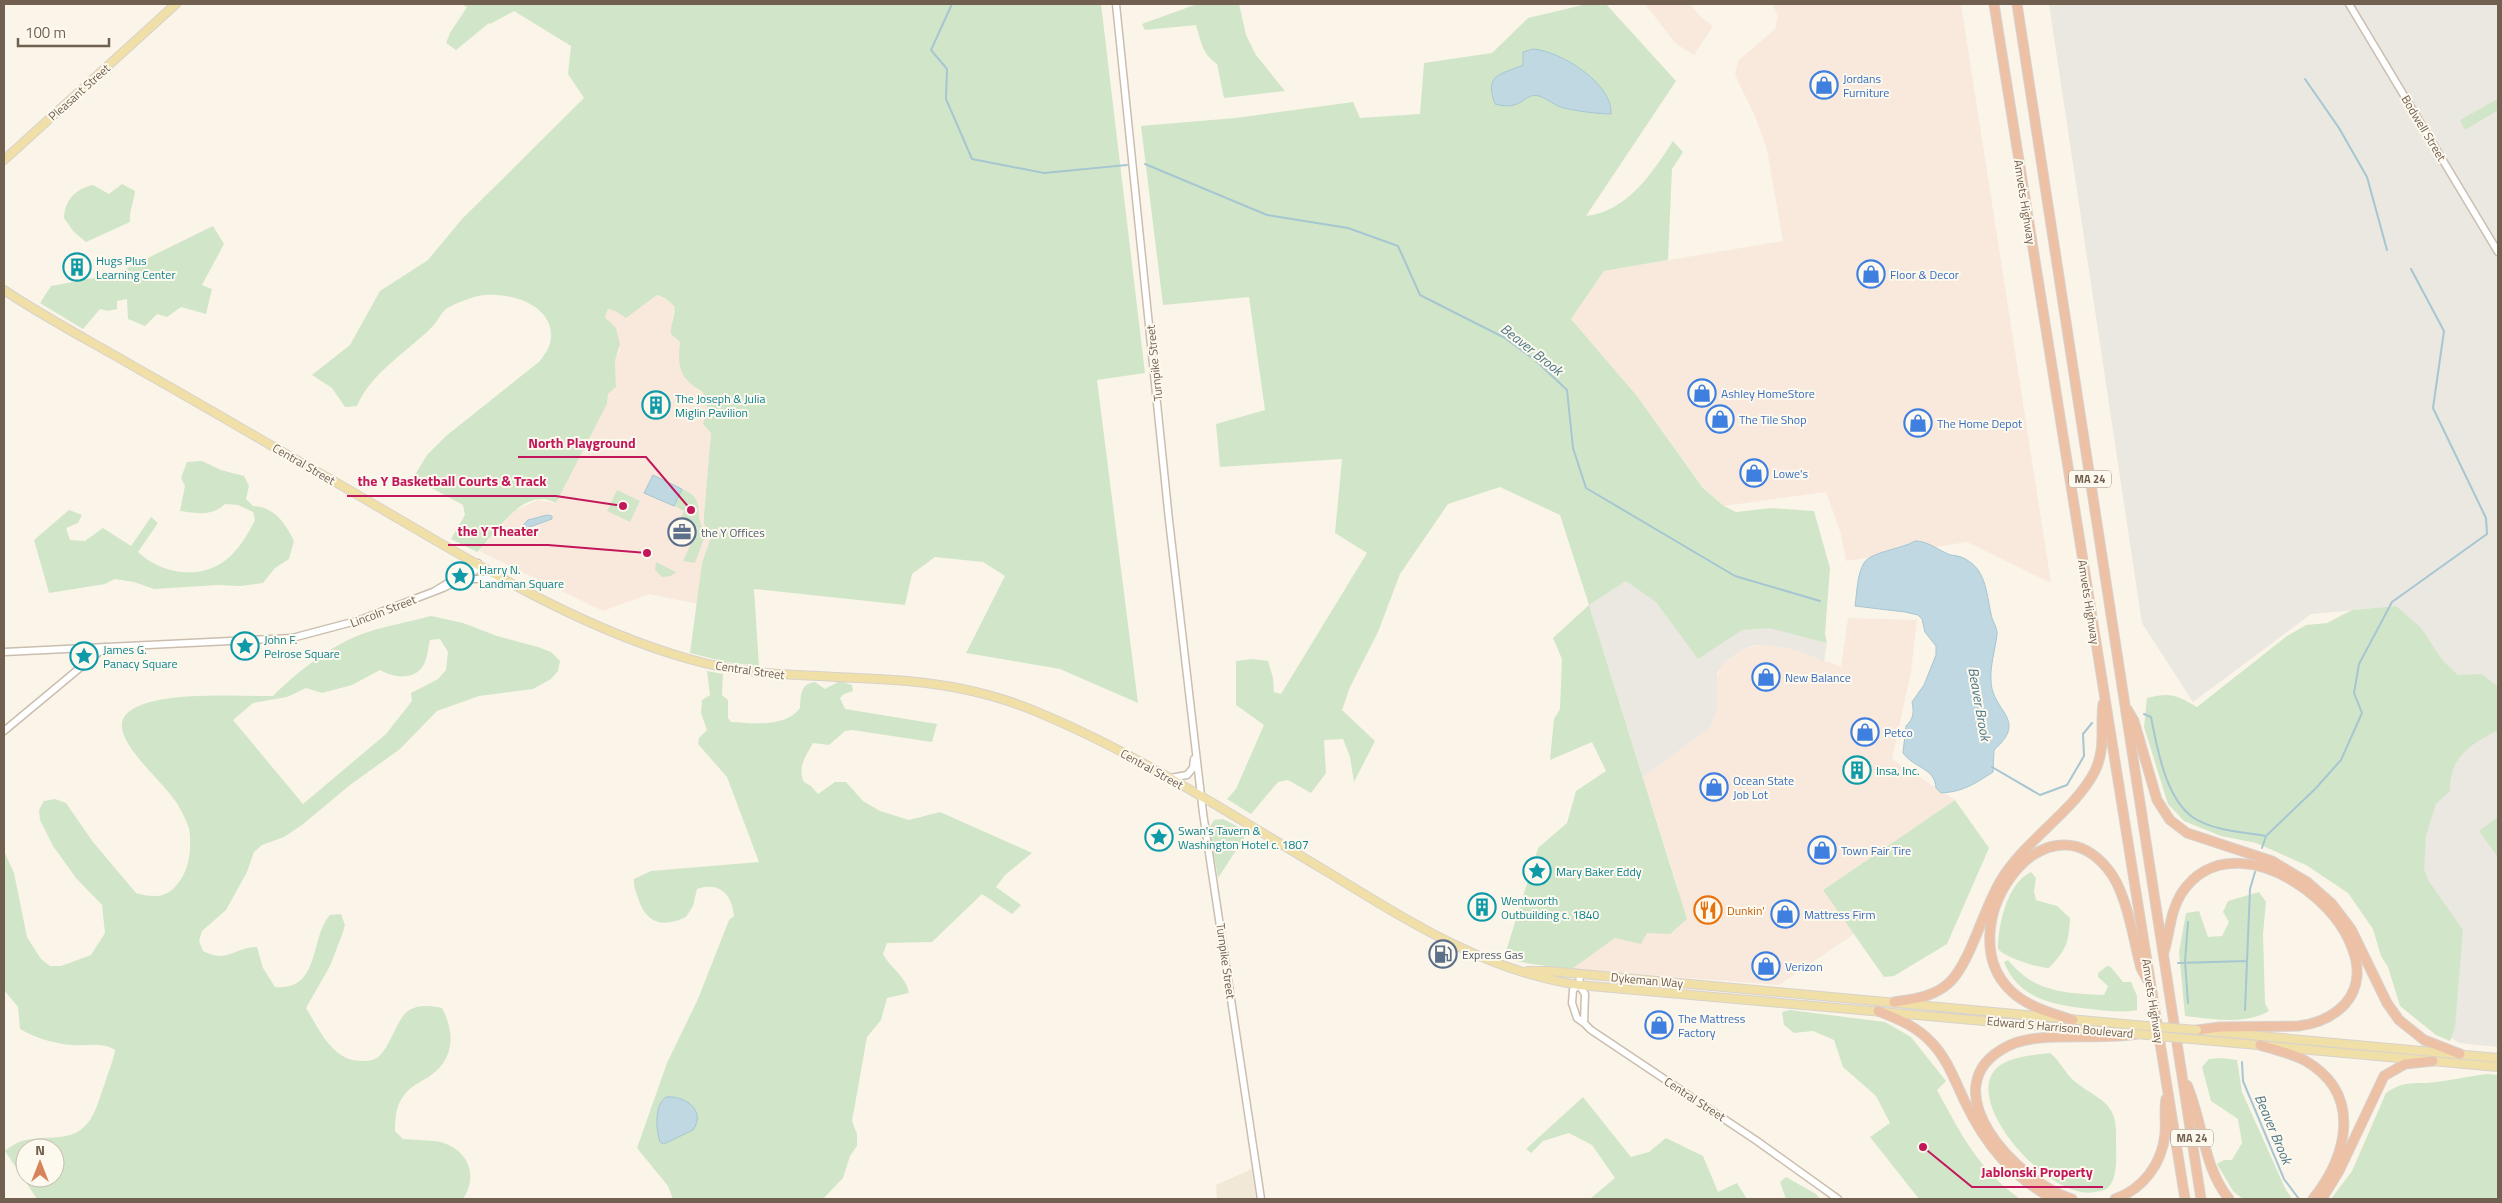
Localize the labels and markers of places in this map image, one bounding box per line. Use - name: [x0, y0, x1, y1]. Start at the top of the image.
- place label: Jordans Furniture: [1843, 69, 1889, 102]
- shop icon: Jordans Furniture: [1809, 70, 1839, 100]
- place label: Hugs Plus Learning Center: [96, 251, 176, 284]
- building icon: Hugs Plus Learning Center: [62, 252, 92, 282]
- shop icon: Floor & Decor: [1856, 259, 1886, 289]
- place label: Floor & Decor: [1890, 265, 1959, 284]
- shop icon: Ashley HomeStore: [1687, 378, 1717, 408]
- place label: Ashley HomeStore: [1721, 384, 1815, 403]
- place label: The Joseph & Julia Miglin Pavilion: [675, 389, 765, 422]
- building icon: The Joseph & Julia Miglin Pavilion: [641, 390, 671, 420]
- shop icon: The Tile Shop: [1705, 404, 1735, 434]
- shop icon: The Home Depot: [1903, 408, 1933, 438]
- place label: The Tile Shop: [1739, 410, 1806, 429]
- place label: The Home Depot: [1937, 414, 2023, 433]
- callout: North Playground: [518, 428, 646, 457]
- shop icon: Lowe's: [1739, 458, 1769, 488]
- place label: Lowe's: [1773, 464, 1808, 483]
- callout: the Y Basketball Courts & Track: [347, 467, 556, 496]
- callout: the Y Theater: [448, 516, 548, 545]
- office icon: the Y Offices: [667, 517, 697, 547]
- place label: the Y Offices: [701, 523, 765, 542]
- place label: Harry N. Landman Square: [479, 560, 564, 593]
- place icon: Harry N. Landman Square: [445, 561, 475, 591]
- place label: John F. Pelrose Square: [264, 630, 340, 663]
- place icon: John F. Pelrose Square: [230, 631, 260, 661]
- place label: James G. Panacy Square: [103, 640, 178, 673]
- place icon: James G. Panacy Square: [69, 641, 99, 671]
- shop icon: New Balance: [1751, 662, 1781, 692]
- place label: New Balance: [1785, 668, 1851, 687]
- shop icon: Petco: [1850, 717, 1880, 747]
- place label: Petco: [1884, 723, 1913, 742]
- building icon: Insa, Inc.: [1842, 755, 1872, 785]
- place label: Insa, Inc.: [1876, 761, 1920, 780]
- place label: Ocean State Job Lot: [1733, 771, 1794, 804]
- shop icon: Ocean State Job Lot: [1699, 772, 1729, 802]
- place label: Swan's Tavern & Washington Hotel c. 1807: [1178, 821, 1309, 854]
- place icon: Swan's Tavern & Washington Hotel c. 1807: [1144, 822, 1174, 852]
- shop icon: Town Fair Tire: [1807, 835, 1837, 865]
- place label: Town Fair Tire: [1841, 841, 1911, 860]
- place icon: Mary Baker Eddy: [1522, 856, 1552, 886]
- place label: Mary Baker Eddy: [1556, 862, 1642, 881]
- place label: Wentworth Outbuilding c. 1840: [1501, 891, 1599, 924]
- building icon: Wentworth Outbuilding c. 1840: [1467, 892, 1497, 922]
- restaurant icon: Dunkin': [1693, 895, 1723, 925]
- shop icon: Mattress Firm: [1770, 899, 1800, 929]
- place label: Dunkin': [1727, 901, 1765, 920]
- place label: Mattress Firm: [1804, 905, 1876, 924]
- fuel station icon: Express Gas: [1428, 939, 1458, 969]
- place label: Express Gas: [1462, 945, 1524, 964]
- shop icon: Verizon: [1751, 951, 1781, 981]
- place label: Verizon: [1785, 957, 1823, 976]
- place label: The Mattress Factory: [1678, 1009, 1746, 1042]
- shop icon: The Mattress Factory: [1644, 1010, 1674, 1040]
- callout: Jablonski Property: [1972, 1158, 2103, 1187]

